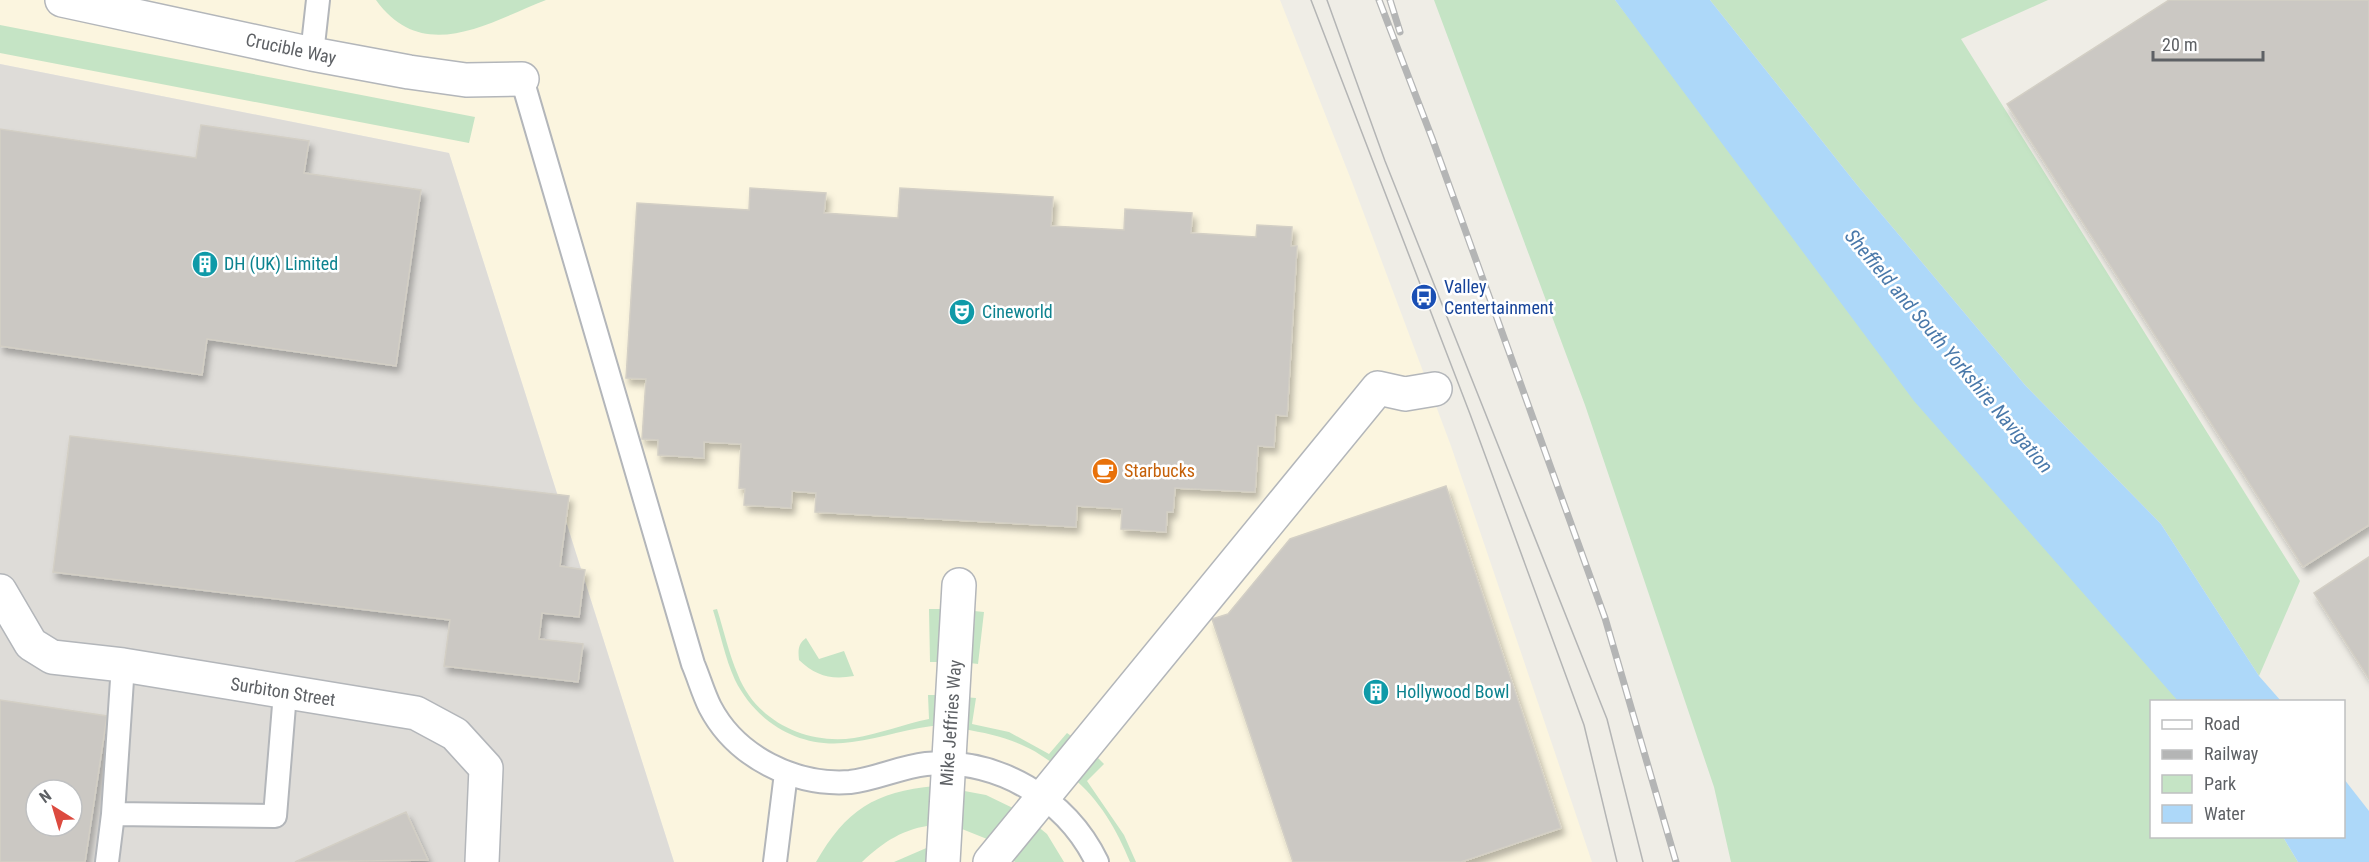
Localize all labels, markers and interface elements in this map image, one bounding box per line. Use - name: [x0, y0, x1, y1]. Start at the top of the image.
- scale bar: [2153, 24, 2262, 62]
- street label: Crucible Way: [244, 29, 339, 68]
- text: 20 m: [2162, 34, 2197, 55]
- water label: Sheffield and South Yorkshire Navigation: [1840, 224, 2058, 478]
- building icon: DH (UK) Limited: [190, 249, 220, 279]
- place label: DH (UK) Limited: [224, 253, 338, 275]
- place label: Valley Centertainment: [1444, 276, 1554, 318]
- bus stop icon: Valley Centertainment: [1409, 282, 1439, 312]
- theatre icon: Cineworld: [947, 297, 977, 327]
- place label: Cineworld: [982, 301, 1053, 322]
- cafe icon: Starbucks: [1090, 456, 1120, 486]
- place label: Starbucks: [1124, 460, 1195, 481]
- street label: Mike Jeffries Way: [936, 659, 965, 787]
- street label: Surbiton Street: [229, 673, 337, 710]
- building icon: Hollywood Bowl: [1361, 677, 1391, 707]
- place label: Hollywood Bowl: [1396, 681, 1509, 702]
- legend: [2150, 700, 2345, 838]
- text: Road: [2204, 713, 2240, 734]
- text: Railway: [2204, 743, 2259, 764]
- text: Park: [2204, 773, 2236, 794]
- north arrow: [24, 778, 84, 838]
- text: N: [36, 786, 55, 807]
- text: Water: [2204, 803, 2246, 824]

